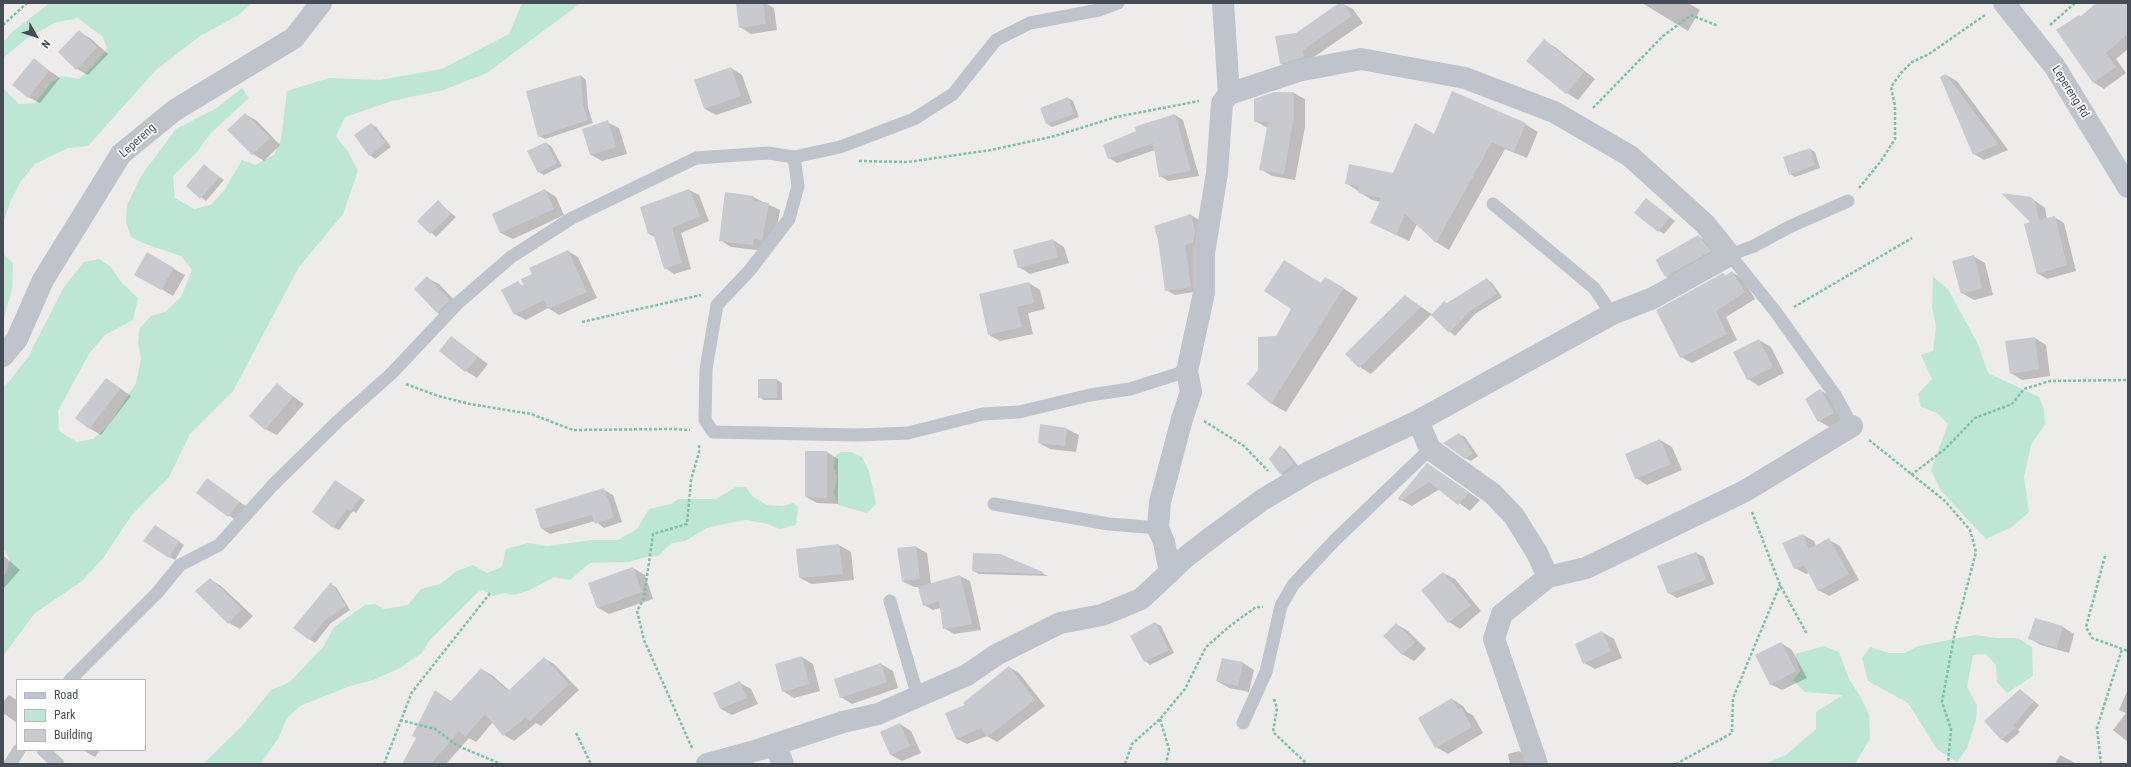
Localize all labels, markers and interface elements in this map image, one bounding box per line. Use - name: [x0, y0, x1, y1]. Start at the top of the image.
- north arrow: [16, 16, 56, 56]
- text: N: [39, 37, 53, 51]
- street label: Lepereng Rd: [2048, 63, 2092, 121]
- street label: Lepereng: [117, 121, 159, 161]
- legend: [16, 679, 146, 751]
- text: Road: [54, 688, 78, 702]
- text: Park: [54, 708, 75, 722]
- text: Building: [54, 728, 92, 742]

